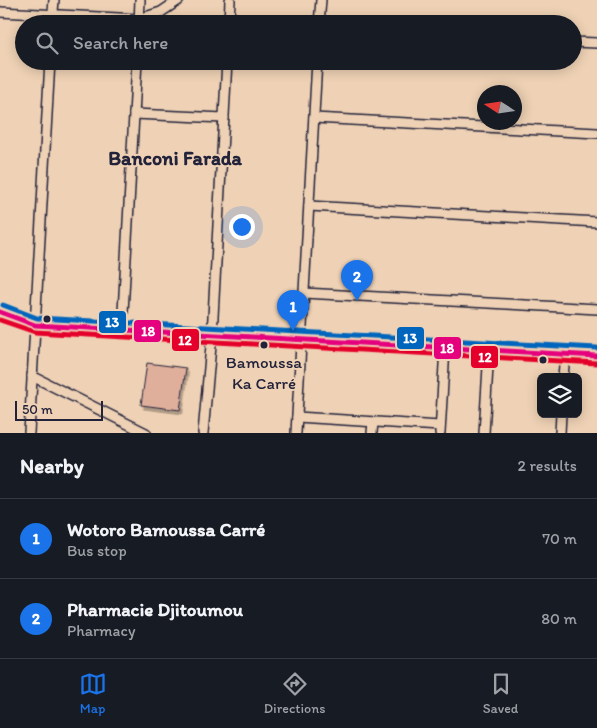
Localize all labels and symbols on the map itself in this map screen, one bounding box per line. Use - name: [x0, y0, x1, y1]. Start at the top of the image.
- north arrow: [477, 85, 522, 130]
- district label: Banconi Farada: [108, 146, 242, 170]
- your location: [229, 214, 255, 240]
- pin: 2: [341, 260, 373, 301]
- pin: 1: [277, 290, 309, 331]
- line badge: 13: [98, 310, 127, 334]
- unlabelled marker: [42, 314, 52, 324]
- text: 13: [105, 314, 119, 331]
- line badge: 18: [133, 319, 162, 343]
- text: 18: [141, 323, 155, 340]
- line badge: 13: [396, 326, 425, 350]
- line badge: 12: [171, 328, 200, 352]
- text: 13: [403, 330, 417, 347]
- text: 12: [178, 332, 193, 349]
- line badge: 18: [433, 336, 462, 360]
- marker: Bamoussa Ka Carré: [259, 340, 269, 350]
- text: 18: [440, 340, 454, 357]
- line badge: 12: [470, 345, 499, 369]
- text: 12: [478, 349, 493, 366]
- place label: Bamoussa Ka Carré: [226, 352, 302, 393]
- unlabelled marker: [538, 355, 548, 365]
- scale bar: [15, 398, 102, 421]

